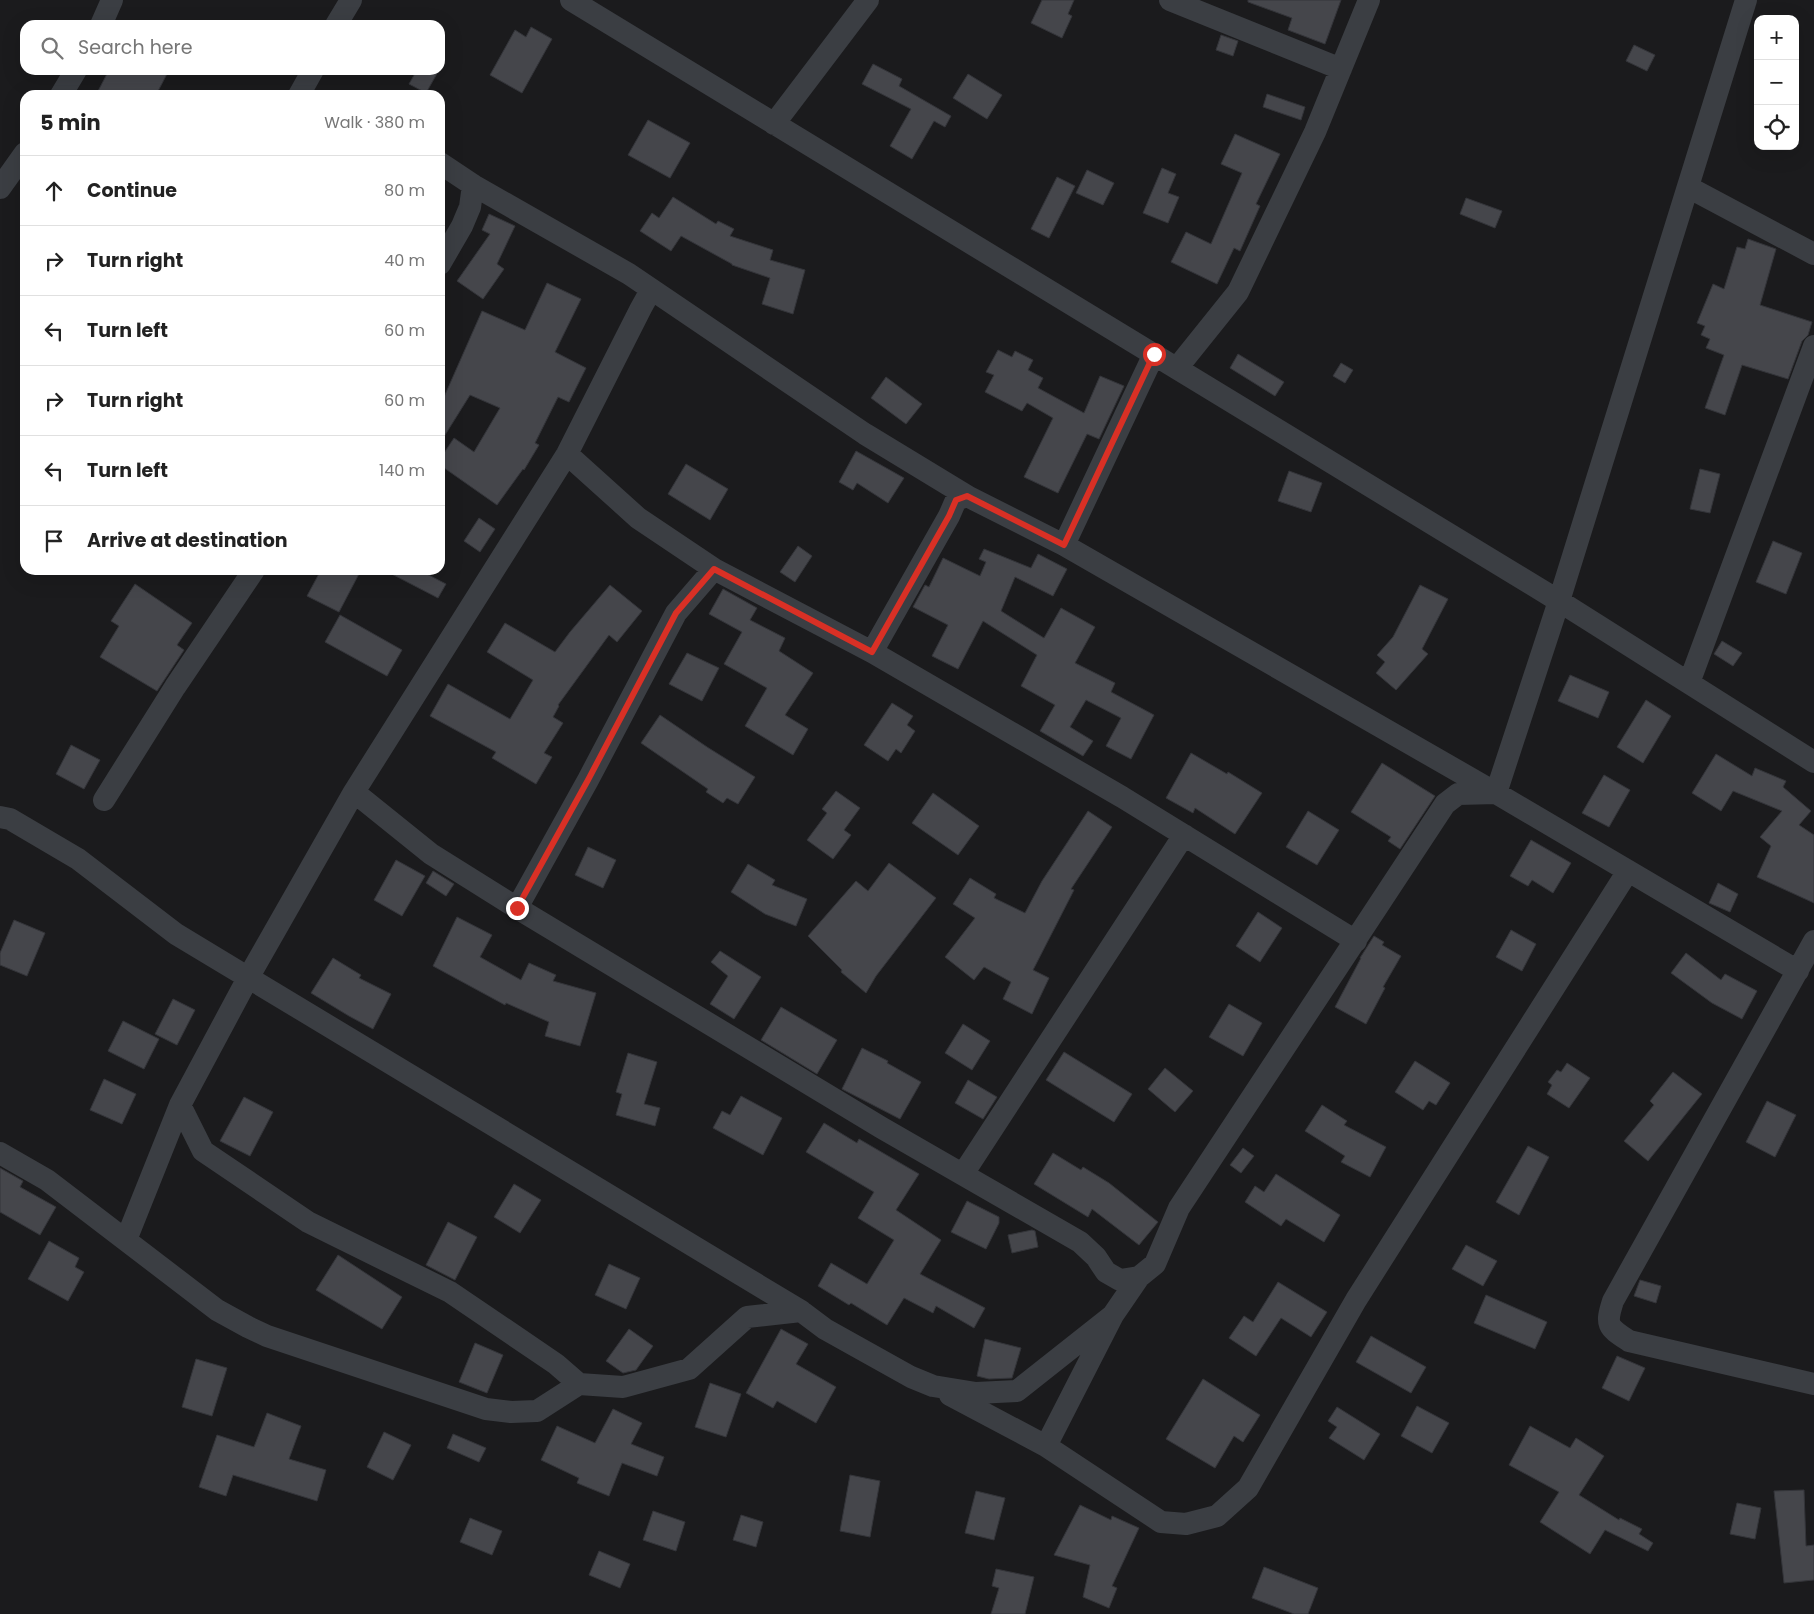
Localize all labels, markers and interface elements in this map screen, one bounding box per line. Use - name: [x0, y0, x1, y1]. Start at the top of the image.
- map controls: [1754, 15, 1799, 150]
- button: +: [1754, 15, 1799, 60]
- search box: [20, 20, 445, 75]
- icon: search: [38, 34, 66, 62]
- text: Search here: [78, 34, 192, 61]
- button: −: [1754, 60, 1799, 105]
- button: locate: [1754, 105, 1799, 150]
- text: 5 min: [40, 108, 101, 137]
- text: Walk · 380 m: [324, 111, 425, 134]
- icon: ahead: [40, 177, 68, 205]
- text: Continue: [87, 177, 177, 204]
- text: 80 m: [384, 179, 425, 202]
- icon: right: [40, 247, 68, 275]
- text: Turn right: [87, 247, 183, 274]
- text: 40 m: [384, 249, 425, 272]
- icon: left: [40, 317, 68, 345]
- text: Turn left: [87, 317, 168, 344]
- text: 60 m: [384, 319, 425, 342]
- route start: [1143, 343, 1166, 366]
- icon: right: [40, 387, 68, 415]
- text: Turn right: [87, 387, 183, 414]
- text: 60 m: [384, 389, 425, 412]
- icon: left: [40, 457, 68, 485]
- text: Turn left: [87, 457, 168, 484]
- text: 140 m: [379, 459, 425, 482]
- icon: arrive: [40, 527, 68, 555]
- text: Arrive at destination: [87, 527, 288, 554]
- route end: [506, 897, 529, 920]

